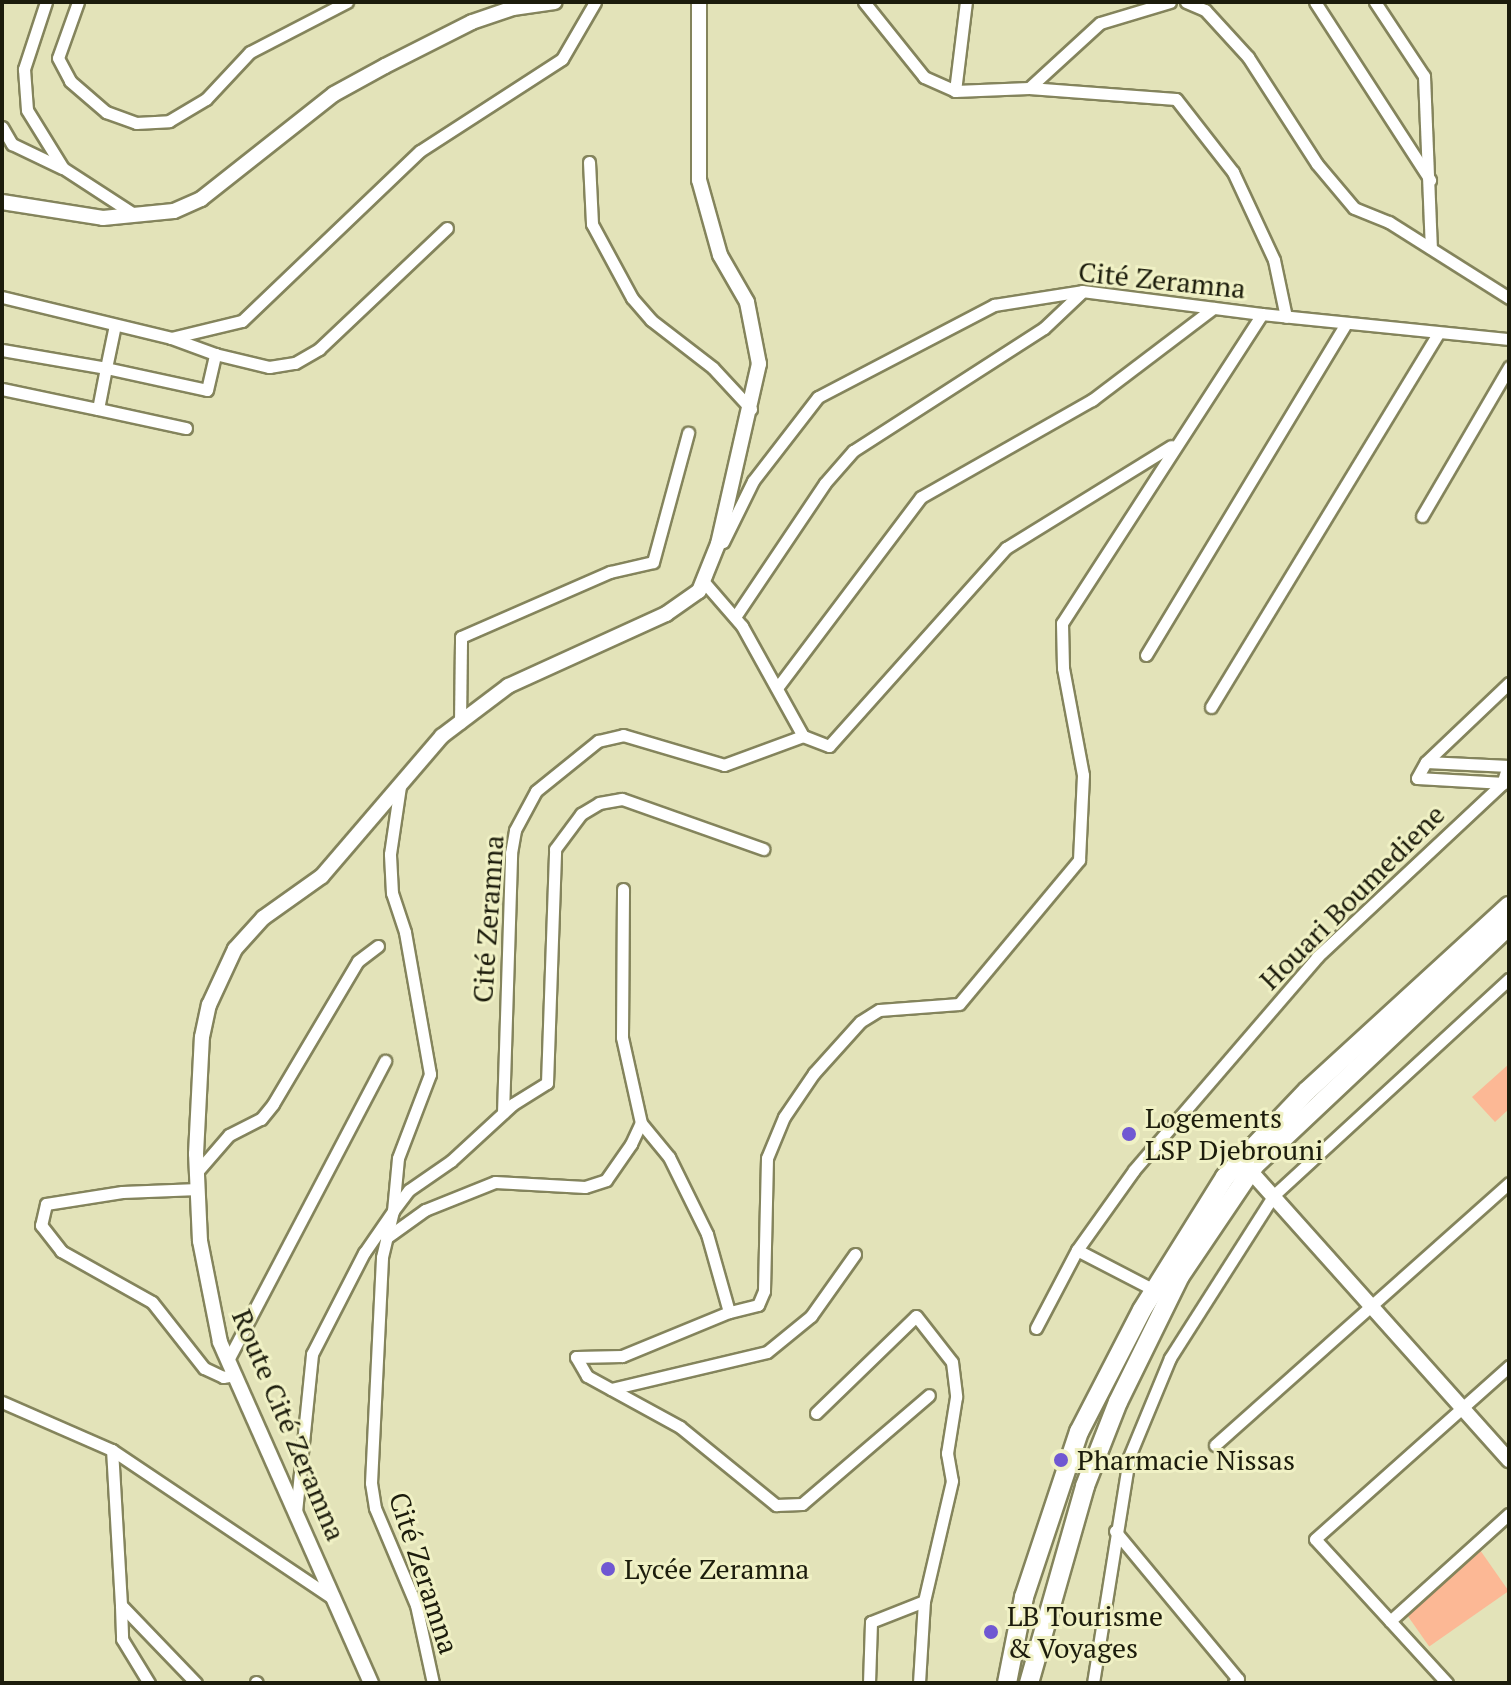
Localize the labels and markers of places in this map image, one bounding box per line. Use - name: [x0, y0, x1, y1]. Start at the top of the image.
- place label: Logements LSP Djebrouni: [1145, 1101, 1323, 1167]
- marker: Logements LSP Djebrouni: [1120, 1125, 1138, 1143]
- place label: Pharmacie Nissas: [1077, 1443, 1295, 1477]
- marker: Pharmacie Nissas: [1052, 1451, 1070, 1469]
- place label: Lycée Zeramna: [624, 1552, 809, 1586]
- marker: Lycée Zeramna: [599, 1560, 617, 1578]
- place label: LB Tourisme & Voyages: [1007, 1599, 1163, 1665]
- marker: LB Tourisme & Voyages: [982, 1623, 1000, 1641]

